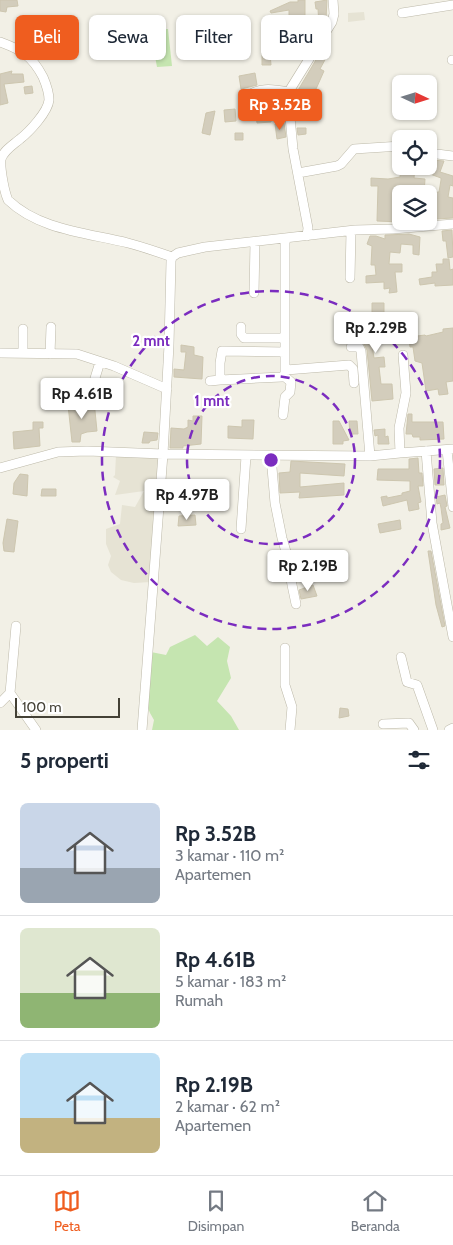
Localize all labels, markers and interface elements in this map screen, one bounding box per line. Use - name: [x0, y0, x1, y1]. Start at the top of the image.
- chip: Beli: [15, 15, 79, 60]
- chip: Sewa: [89, 15, 166, 60]
- chip: Filter: [176, 15, 251, 60]
- chip: Baru: [261, 15, 331, 60]
- north arrow: [392, 75, 438, 120]
- map controls: [392, 75, 437, 230]
- pin: Rp 3.52B: [228, 88, 332, 131]
- text: Rp 3.52B: [249, 95, 311, 114]
- button: locate: [392, 130, 437, 175]
- button: layers: [392, 185, 437, 230]
- pin: Rp 2.29B: [324, 312, 428, 354]
- text: Rp 2.29B: [345, 318, 407, 337]
- text: 2 mnt: [132, 332, 170, 350]
- pin: Rp 4.61B: [30, 378, 134, 420]
- text: Rp 4.61B: [51, 384, 113, 403]
- text: 1 mnt: [194, 392, 230, 410]
- centre of rings: [262, 451, 280, 469]
- pin: Rp 4.97B: [135, 478, 239, 521]
- text: Rp 4.97B: [155, 485, 219, 504]
- pin: Rp 2.19B: [256, 550, 360, 592]
- text: Rp 2.19B: [278, 556, 338, 575]
- scale bar: [15, 695, 120, 718]
- text: 100 m: [22, 698, 62, 716]
- icon: filters: [405, 746, 433, 774]
- text: 5 properti: [20, 748, 109, 773]
- text: Rp 3.52B: [175, 821, 256, 846]
- icon: home: [60, 823, 120, 883]
- text: 3 kamar · 110 m²: [175, 846, 284, 865]
- text: Apartemen: [175, 865, 251, 884]
- text: Rp 4.61B: [175, 947, 255, 972]
- icon: home: [60, 948, 120, 1008]
- text: 5 kamar · 183 m²: [175, 972, 286, 991]
- text: Rumah: [175, 991, 223, 1010]
- text: Rp 2.19B: [175, 1072, 253, 1097]
- icon: home: [60, 1073, 120, 1133]
- text: 2 kamar · 62 m²: [175, 1097, 280, 1116]
- text: Apartemen: [175, 1116, 251, 1135]
- tab: Peta: [53, 1187, 81, 1235]
- tab: Disimpan: [188, 1187, 244, 1235]
- tab: Beranda: [351, 1187, 400, 1235]

